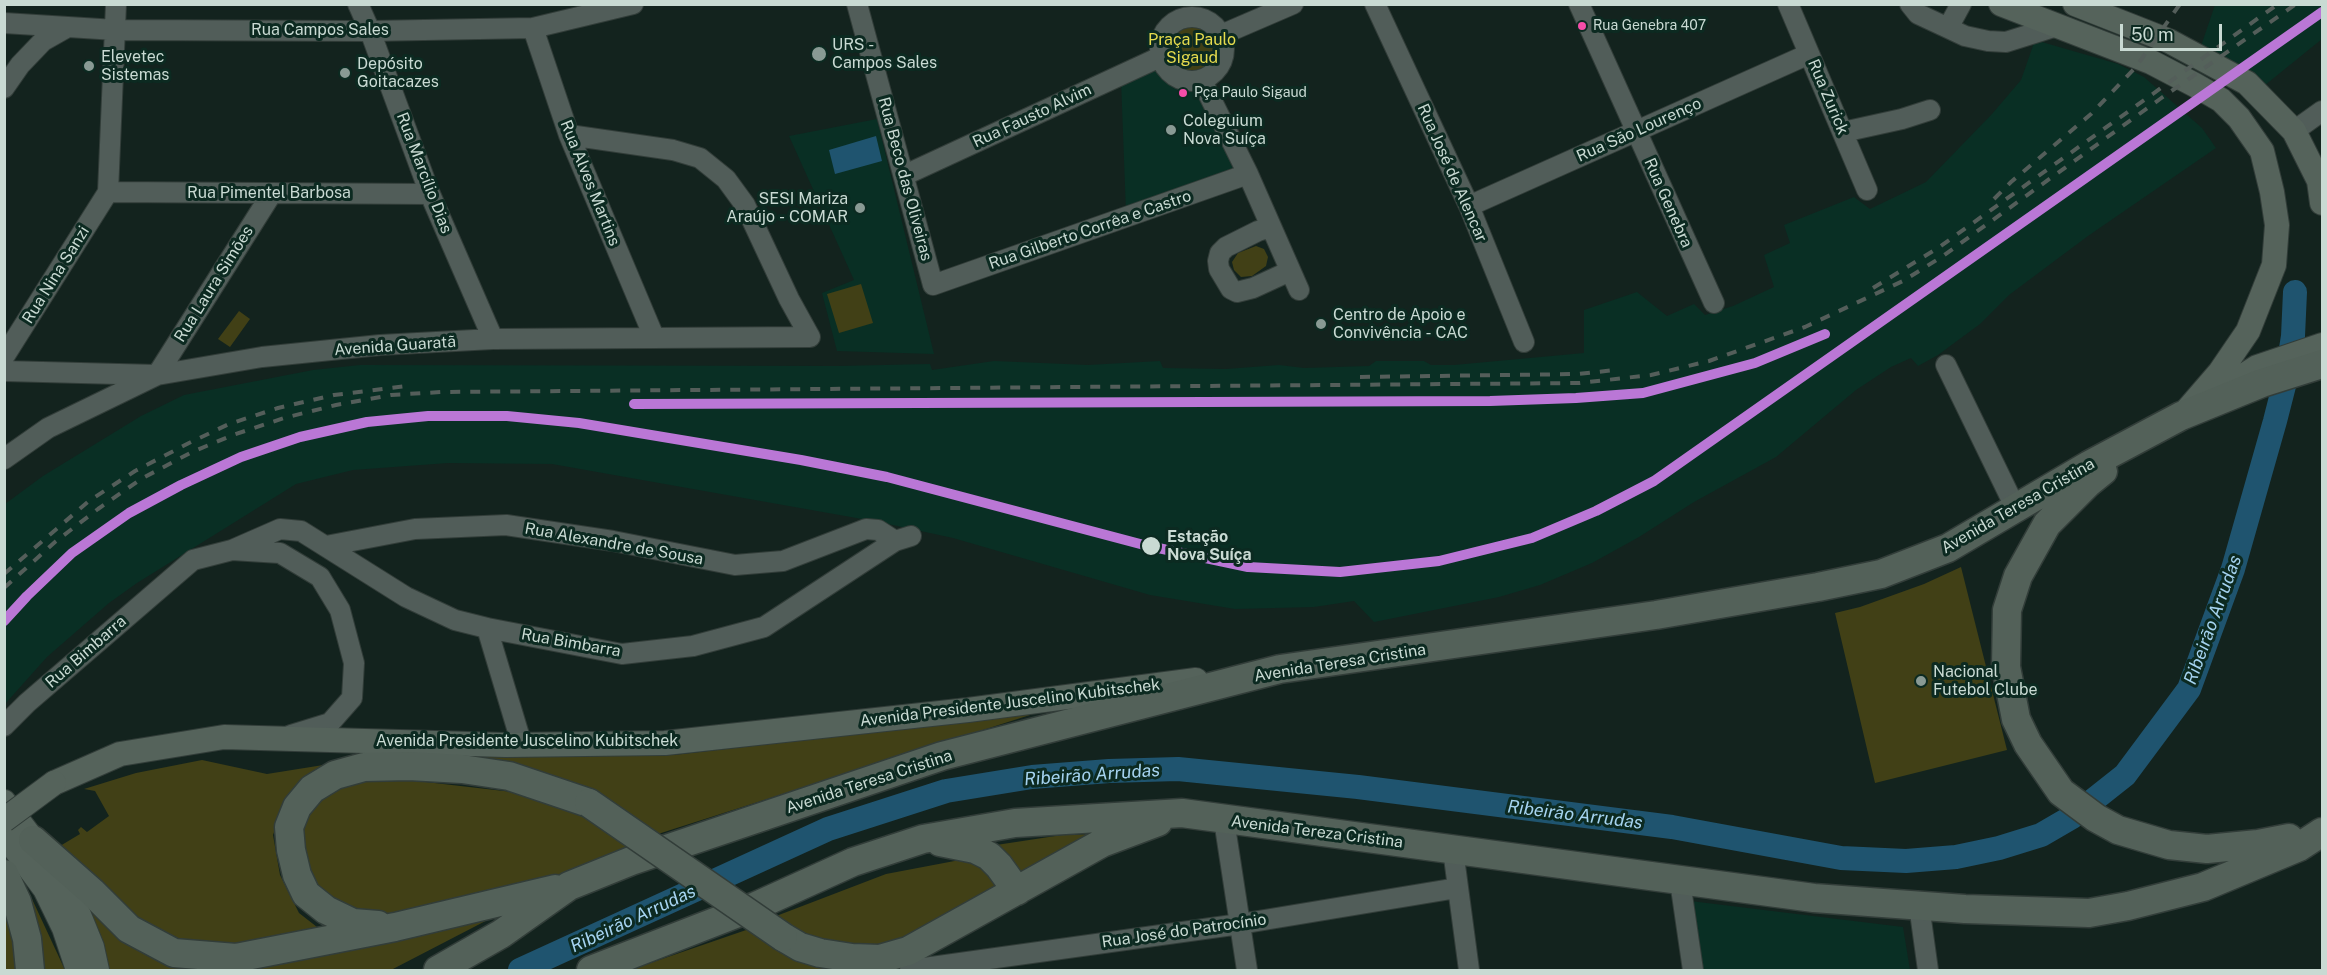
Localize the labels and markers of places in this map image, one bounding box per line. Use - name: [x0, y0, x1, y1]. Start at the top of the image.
- place label: Rua Genebra 407: [1593, 18, 1706, 34]
- marker: Rua Genebra 407: [1576, 20, 1588, 32]
- place label: URS - Campos Sales: [832, 35, 937, 73]
- marker: URS - Campos Sales: [810, 45, 828, 63]
- place label: Elevetec Sistemas: [101, 47, 169, 85]
- place label: Depósito Goitacazes: [357, 54, 439, 92]
- marker: Elevetec Sistemas: [82, 59, 96, 73]
- marker: Depósito Goitacazes: [338, 66, 352, 80]
- place label: Pça Paulo Sigaud: [1194, 85, 1307, 101]
- marker: Pça Paulo Sigaud: [1177, 87, 1189, 99]
- place label: Coleguium Nova Suíça: [1183, 111, 1266, 149]
- marker: Coleguium Nova Suíça: [1164, 123, 1178, 137]
- place label: SESI Mariza Araújo - COMAR: [726, 189, 848, 227]
- marker: SESI Mariza Araújo - COMAR: [853, 201, 867, 215]
- place label: Centro de Apoio e Convivência - CAC: [1333, 305, 1468, 343]
- marker: Centro de Apoio e Convivência - CAC: [1314, 317, 1328, 331]
- place label: Estação Nova Suíça: [1167, 527, 1252, 565]
- marker: Estação Nova Suíça: [1140, 535, 1162, 557]
- place label: Nacional Futebol Clube: [1933, 662, 2038, 700]
- marker: Nacional Futebol Clube: [1914, 674, 1928, 688]

